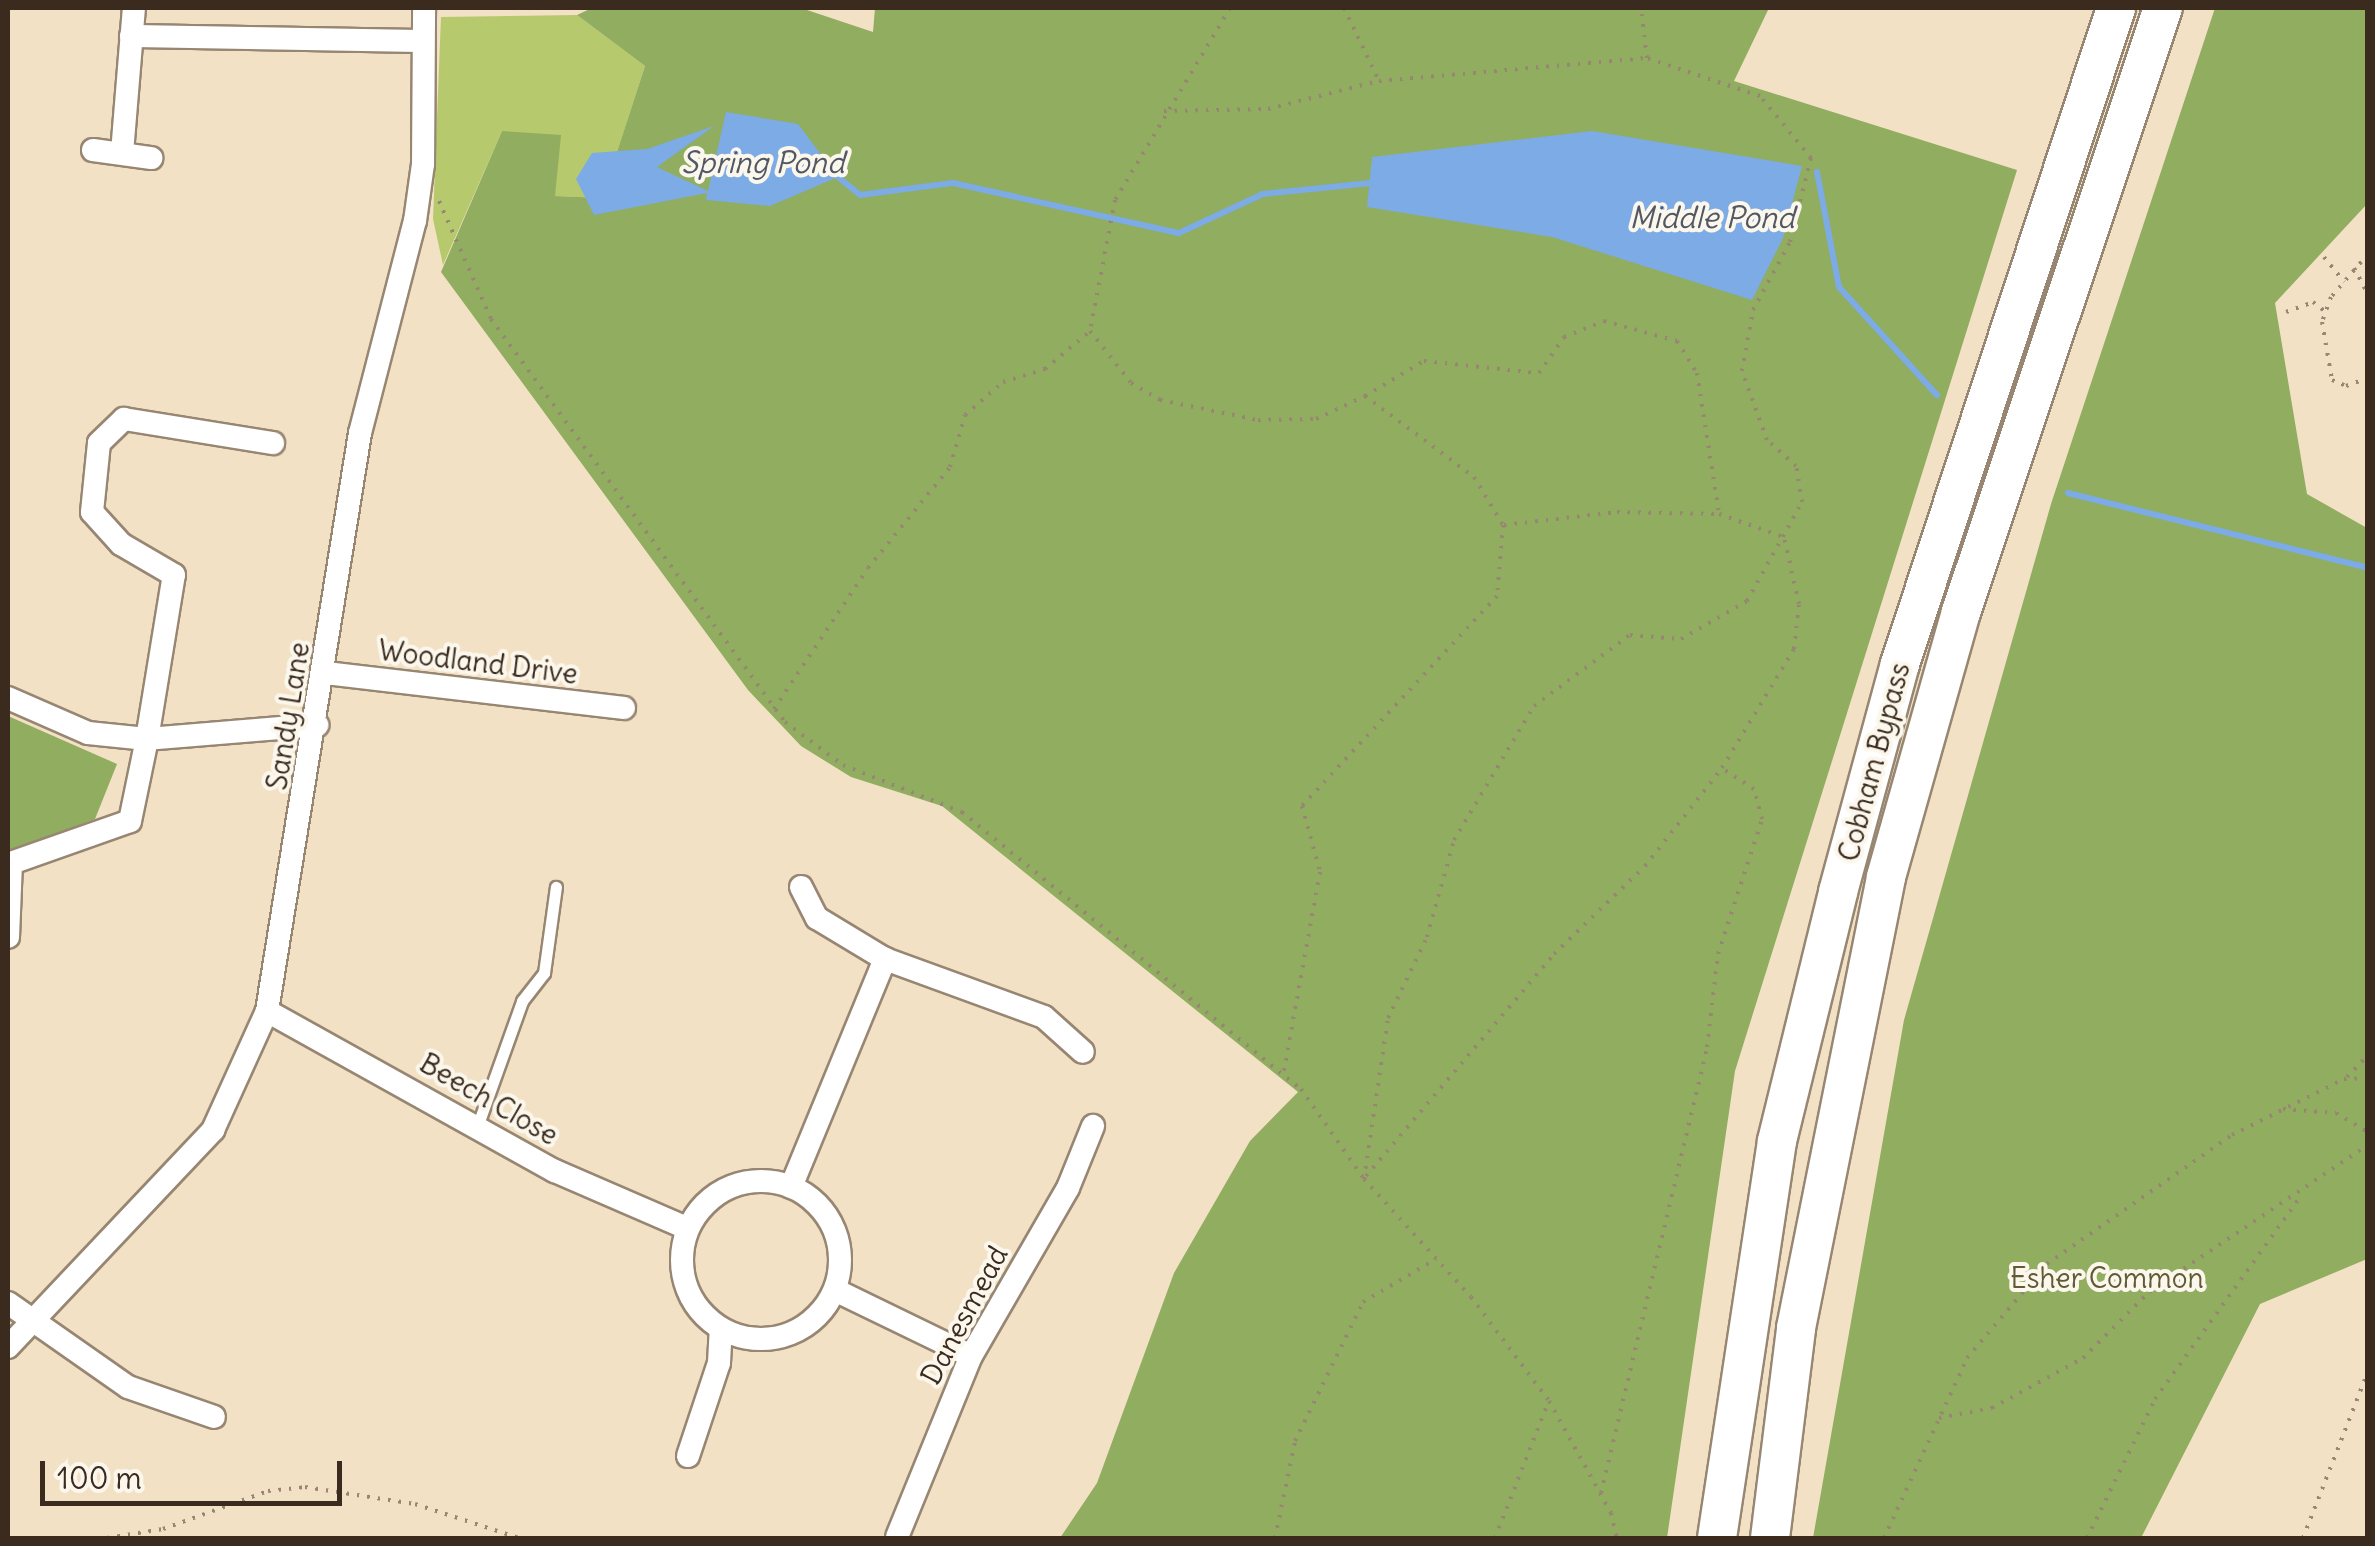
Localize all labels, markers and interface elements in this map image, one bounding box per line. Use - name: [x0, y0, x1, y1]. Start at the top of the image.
- water label: Spring Pond: [681, 144, 845, 180]
- water label: Middle Pond: [1629, 199, 1795, 235]
- street label: Woodland Drive: [377, 633, 579, 691]
- street label: Sandy Lane: [260, 640, 316, 792]
- street label: Cobham Bypass: [1831, 659, 1917, 865]
- street label: Beech Close: [414, 1046, 564, 1152]
- street label: Danesmead: [914, 1240, 1014, 1390]
- park label: Esher Common: [2010, 1261, 2204, 1295]
- scale bar: [45, 1441, 348, 1503]
- text: 100 m: [57, 1459, 142, 1497]

